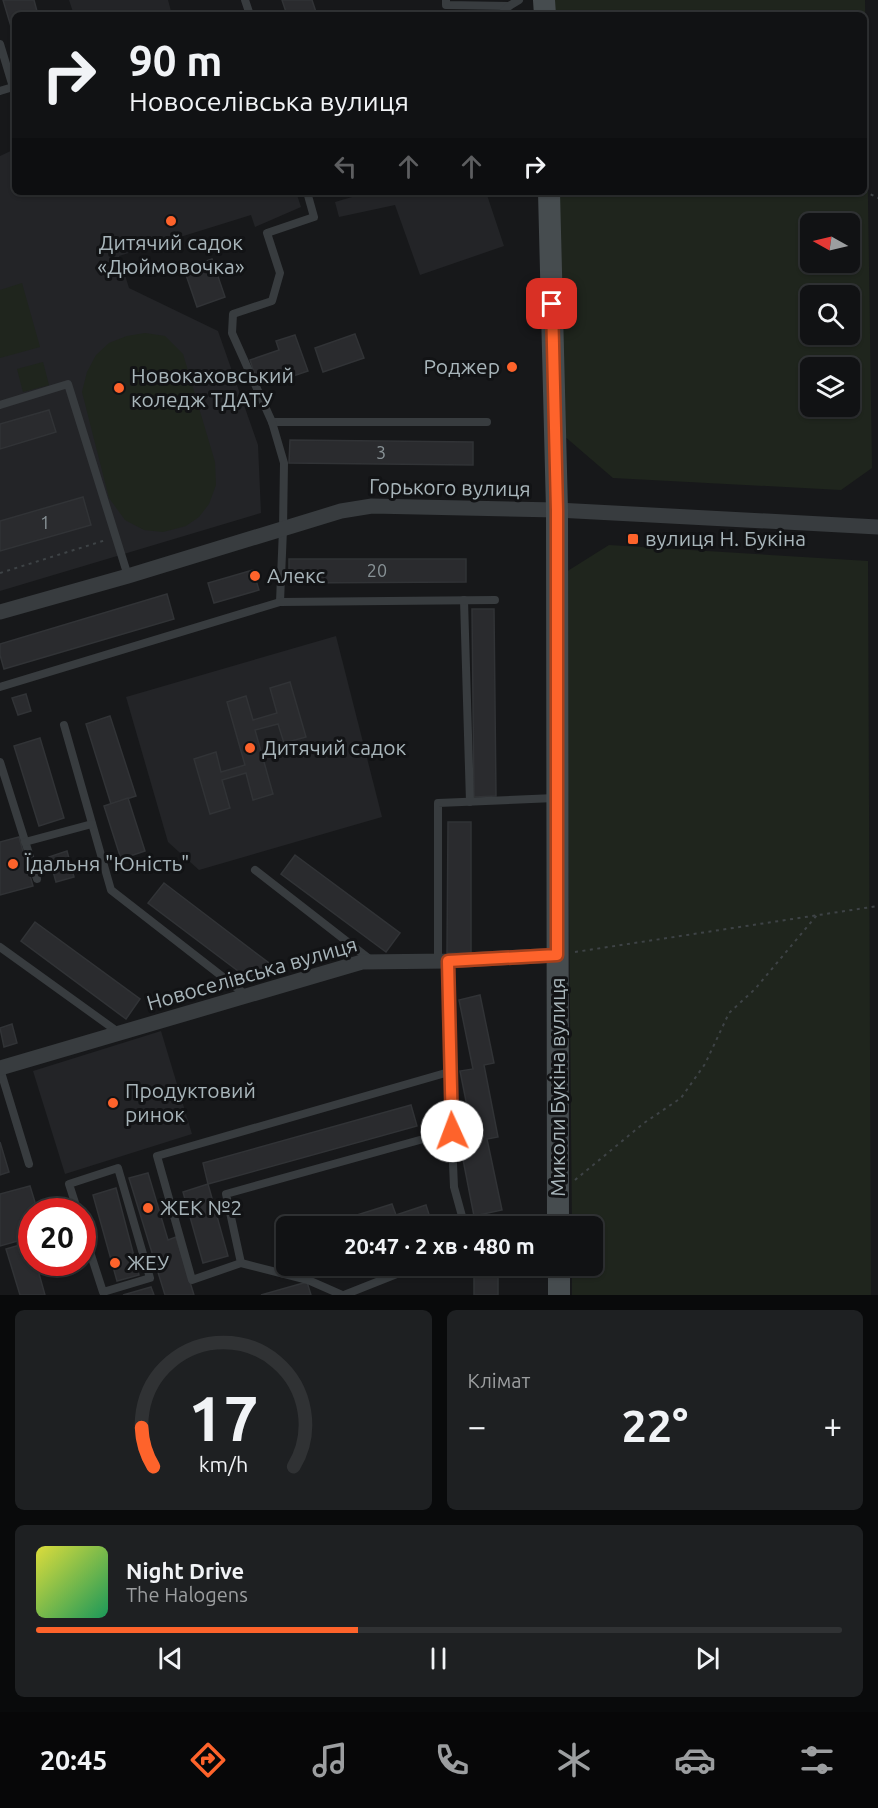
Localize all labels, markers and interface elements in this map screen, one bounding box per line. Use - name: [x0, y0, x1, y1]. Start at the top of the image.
- icon: right: [30, 36, 108, 114]
- text: 90 m: [129, 37, 223, 84]
- text: Новоселівська вулиця: [129, 86, 409, 116]
- icon: left: [329, 150, 362, 183]
- icon: ahead: [392, 150, 425, 183]
- icon: ahead: [455, 150, 488, 183]
- icon: right: [518, 150, 551, 183]
- north arrow: [800, 213, 860, 273]
- map controls: [800, 213, 860, 417]
- marker: Дитячий садок «Дюймовочка»: [164, 214, 178, 228]
- place label: Дитячий садок «Дюймовочка»: [97, 230, 245, 278]
- pin: [526, 278, 577, 329]
- button: search: [800, 285, 860, 345]
- icon: arrive: [535, 287, 568, 320]
- place label: Роджер: [424, 354, 500, 378]
- button: layers: [800, 357, 860, 417]
- marker: Роджер: [505, 360, 519, 374]
- place label: Новокаховський коледж ТДАТУ: [131, 363, 294, 411]
- marker: Новокаховський коледж ТДАТУ: [112, 381, 126, 395]
- house number: 3: [376, 442, 386, 462]
- street label: Горького вулиця: [369, 474, 531, 500]
- house number: 1: [40, 512, 50, 532]
- place label: вулиця Н. Букіна: [645, 526, 806, 550]
- marker: вулиця Н. Букіна: [626, 532, 640, 546]
- house number: 20: [367, 560, 387, 580]
- place label: Алекс: [267, 563, 326, 587]
- marker: Алекс: [248, 569, 262, 583]
- place label: Дитячий садок: [262, 735, 407, 759]
- marker: Дитячий садок: [243, 741, 257, 755]
- place label: Їдальня "Юність": [24, 851, 189, 875]
- marker: Їдальня "Юність": [6, 857, 20, 871]
- street label: Новоселівська вулиця: [144, 931, 360, 1015]
- street label: Миколи Букіна вулиця: [545, 977, 569, 1197]
- place label: Продуктовий ринок: [125, 1078, 256, 1126]
- marker: Продуктовий ринок: [106, 1096, 120, 1110]
- position arrow: [420, 1099, 484, 1163]
- place label: ЖЕК №2: [160, 1195, 242, 1219]
- speed limit sign: 20: [18, 1198, 96, 1276]
- marker: ЖЕК №2: [141, 1201, 155, 1215]
- text: 20:47 · 2 хв · 480 m: [344, 1233, 535, 1258]
- place label: ЖЕУ: [127, 1250, 169, 1274]
- marker: ЖЕУ: [108, 1256, 122, 1270]
- text: Клімат: [468, 1369, 530, 1392]
- text: 17: [188, 1383, 258, 1453]
- text: 22°: [621, 1400, 688, 1451]
- text: −: [468, 1407, 486, 1444]
- text: +: [823, 1407, 842, 1444]
- text: km/h: [198, 1452, 248, 1476]
- text: Night Drive: [126, 1558, 244, 1583]
- text: The Halogens: [126, 1583, 248, 1606]
- icon: previous: [154, 1642, 187, 1675]
- icon: pause: [422, 1642, 455, 1675]
- icon: next: [691, 1642, 724, 1675]
- icon: directions: [187, 1739, 229, 1781]
- icon: music: [309, 1739, 351, 1781]
- icon: phone: [431, 1739, 473, 1781]
- icon: climate: [553, 1739, 595, 1781]
- icon: car: [674, 1739, 716, 1781]
- icon: filters: [796, 1739, 838, 1781]
- text: 20:45: [40, 1745, 107, 1775]

